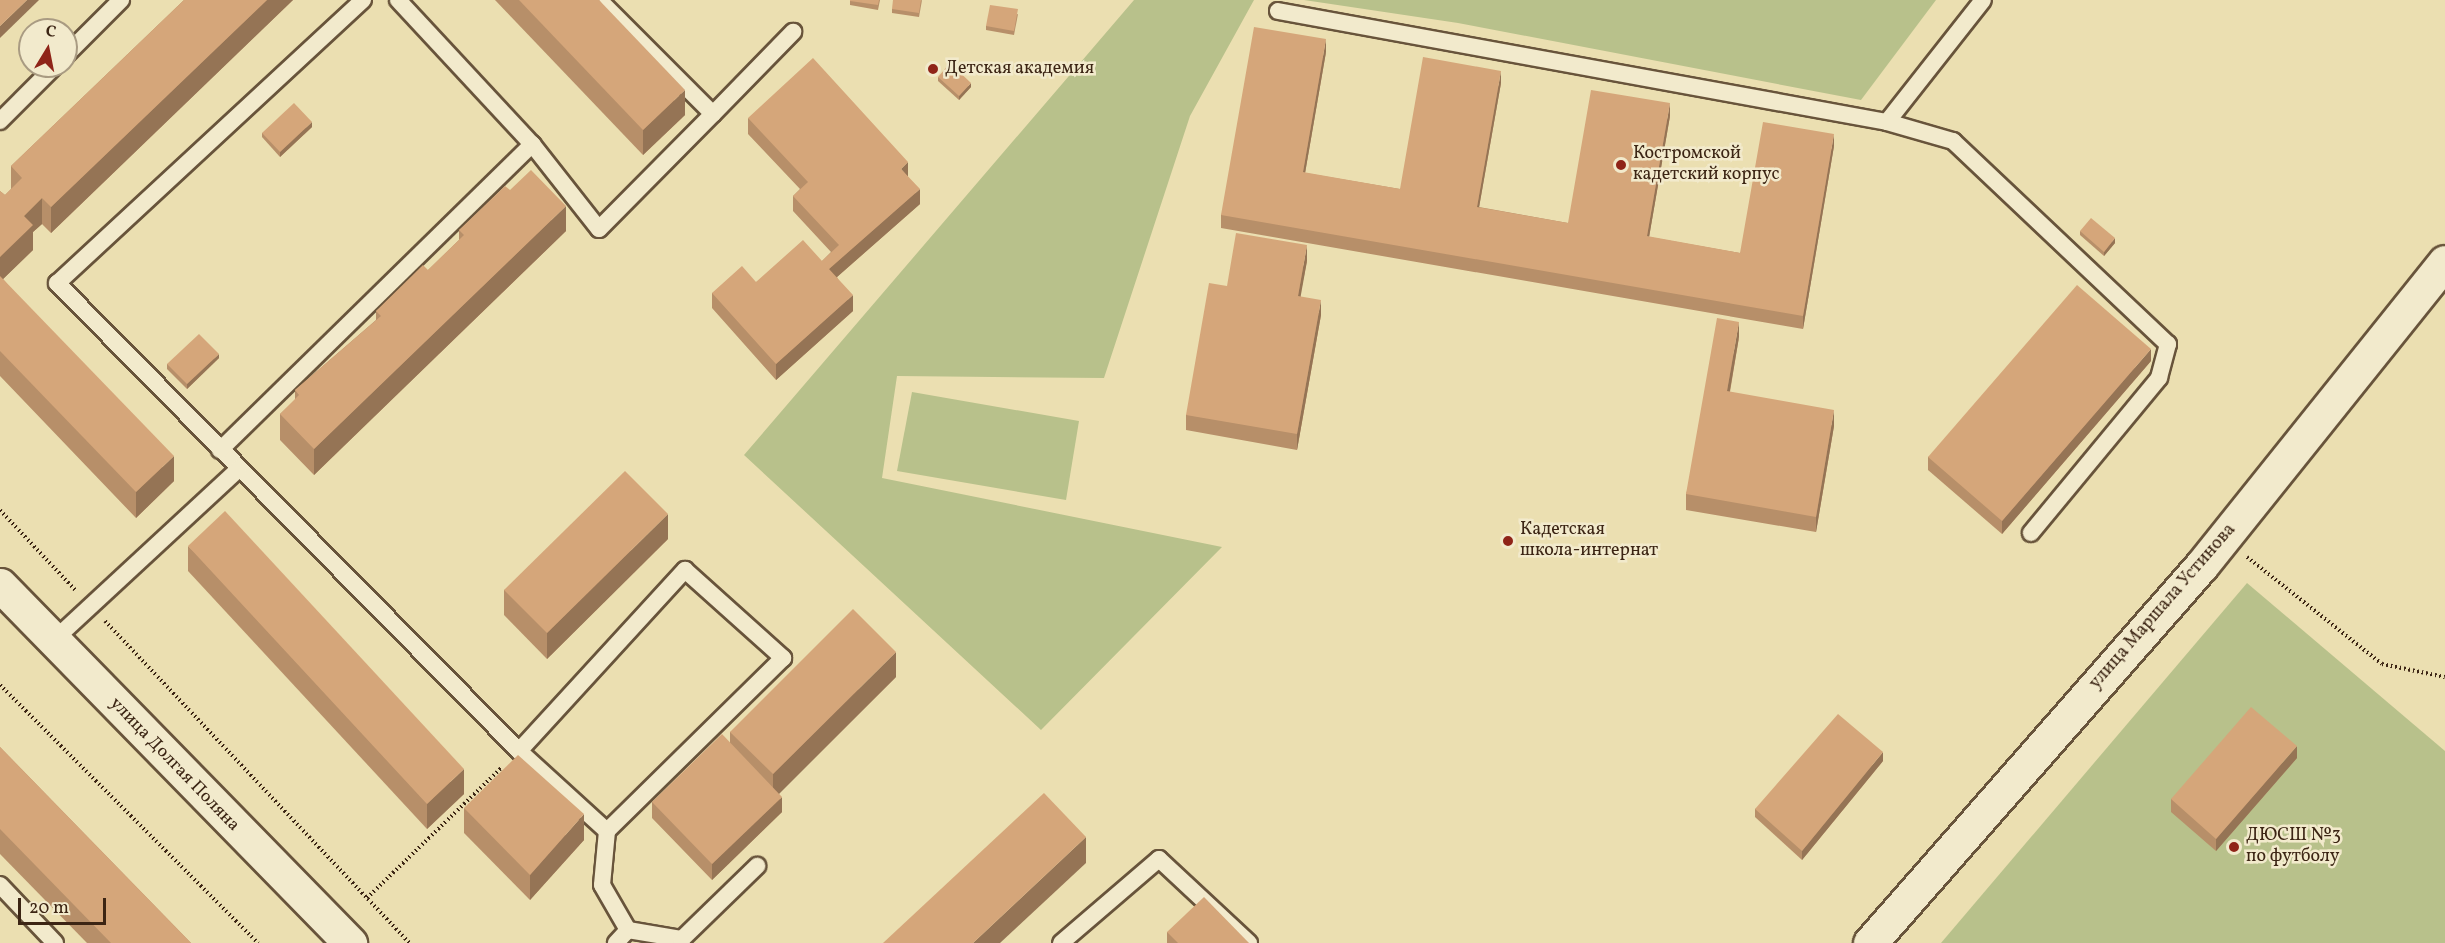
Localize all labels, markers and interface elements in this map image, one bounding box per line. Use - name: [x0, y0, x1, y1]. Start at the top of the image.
- north arrow: [18, 18, 78, 78]
- text: С: [44, 21, 58, 44]
- place label: Детская академия: [945, 58, 1094, 80]
- marker: Детская академия: [926, 62, 940, 76]
- place label: Костромской кадетский корпус: [1633, 144, 1779, 186]
- marker: Костромской кадетский корпус: [1614, 158, 1628, 172]
- place label: Кадетская школа-интернат: [1520, 520, 1658, 562]
- street label: улица Маршала Устинова: [2085, 520, 2241, 694]
- marker: Кадетская школа-интернат: [1501, 534, 1515, 548]
- street label: улица Долгая Поляна: [104, 693, 244, 837]
- place label: ДЮСШ №3 по футболу: [2246, 826, 2341, 868]
- marker: ДЮСШ №3 по футболу: [2227, 840, 2241, 854]
- scale bar: [21, 886, 110, 924]
- text: 20 m: [29, 896, 69, 921]

